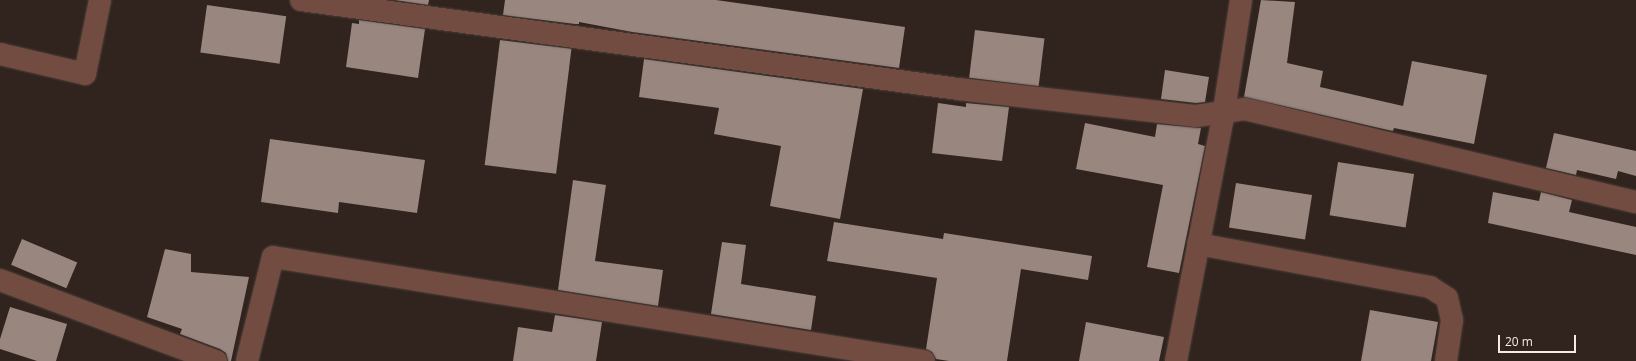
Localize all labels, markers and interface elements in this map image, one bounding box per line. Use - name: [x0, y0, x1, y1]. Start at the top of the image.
- scale bar: [1500, 327, 1578, 353]
- text: 20 m: [1505, 333, 1533, 350]

